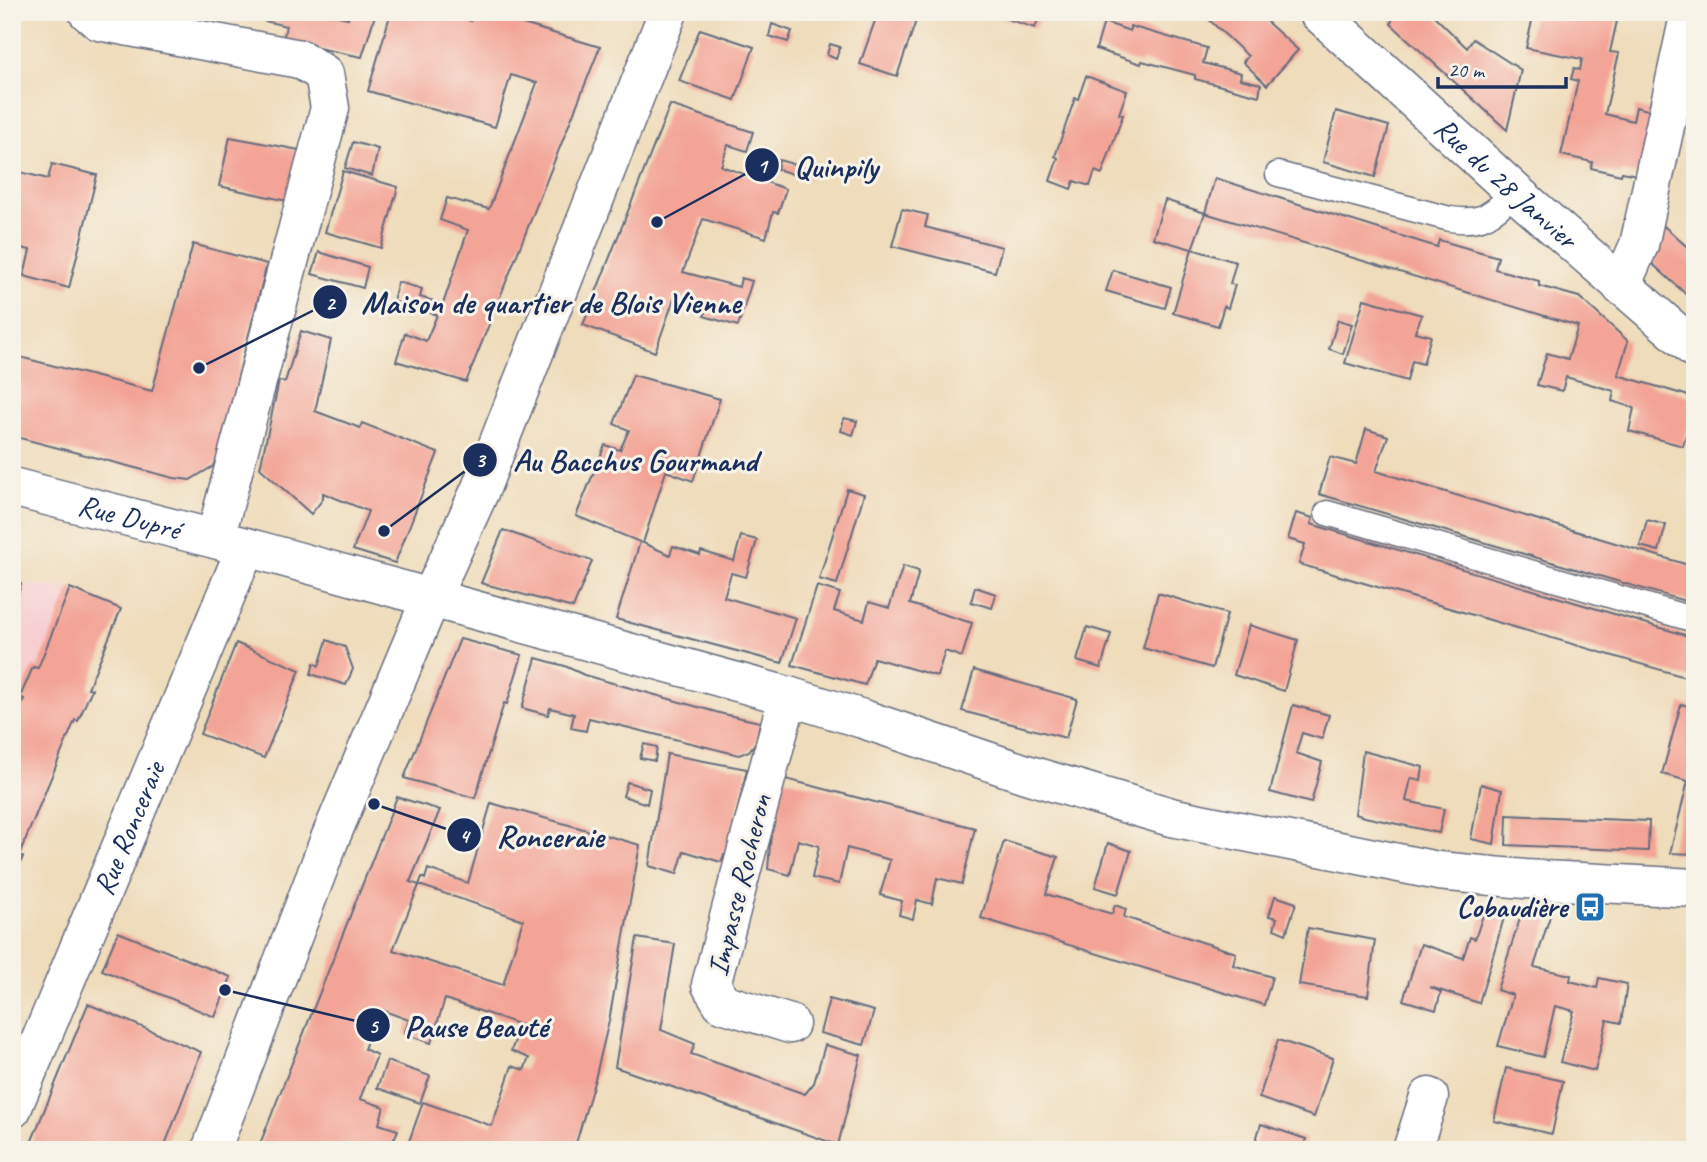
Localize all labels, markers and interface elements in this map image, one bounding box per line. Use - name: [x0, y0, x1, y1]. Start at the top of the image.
- scale bar: [1438, 46, 1565, 90]
- text: 20 m: [1448, 57, 1486, 83]
- street label: Rue du 28 Janvier: [1426, 109, 1587, 258]
- callout: Quinpily: [745, 139, 891, 192]
- text: Quinpily: [794, 146, 881, 187]
- text: 1: [757, 153, 769, 179]
- callout: Maison de quartier de Blois Vienne: [312, 276, 754, 329]
- text: Maison de quartier de Blois Vienne: [361, 282, 743, 323]
- text: 2: [325, 290, 337, 316]
- callout: Au Bacchus Gourmand: [462, 434, 772, 487]
- text: Au Bacchus Gourmand: [513, 440, 762, 481]
- text: 3: [475, 447, 487, 473]
- street label: Rue Dupré: [74, 486, 188, 549]
- street label: Rue Ronceraie: [84, 754, 174, 901]
- street label: Impasse Rocheron: [698, 790, 780, 980]
- callout: Ronceraie: [447, 809, 617, 862]
- text: Ronceraie: [496, 816, 606, 857]
- text: 4: [459, 823, 471, 849]
- place label: Cobaudière: [1457, 888, 1570, 926]
- bus stop icon: Cobaudière: [1573, 890, 1607, 924]
- callout: Pause Beauté: [356, 999, 562, 1052]
- text: Pause Beauté: [405, 1006, 552, 1047]
- text: 5: [368, 1013, 379, 1039]

